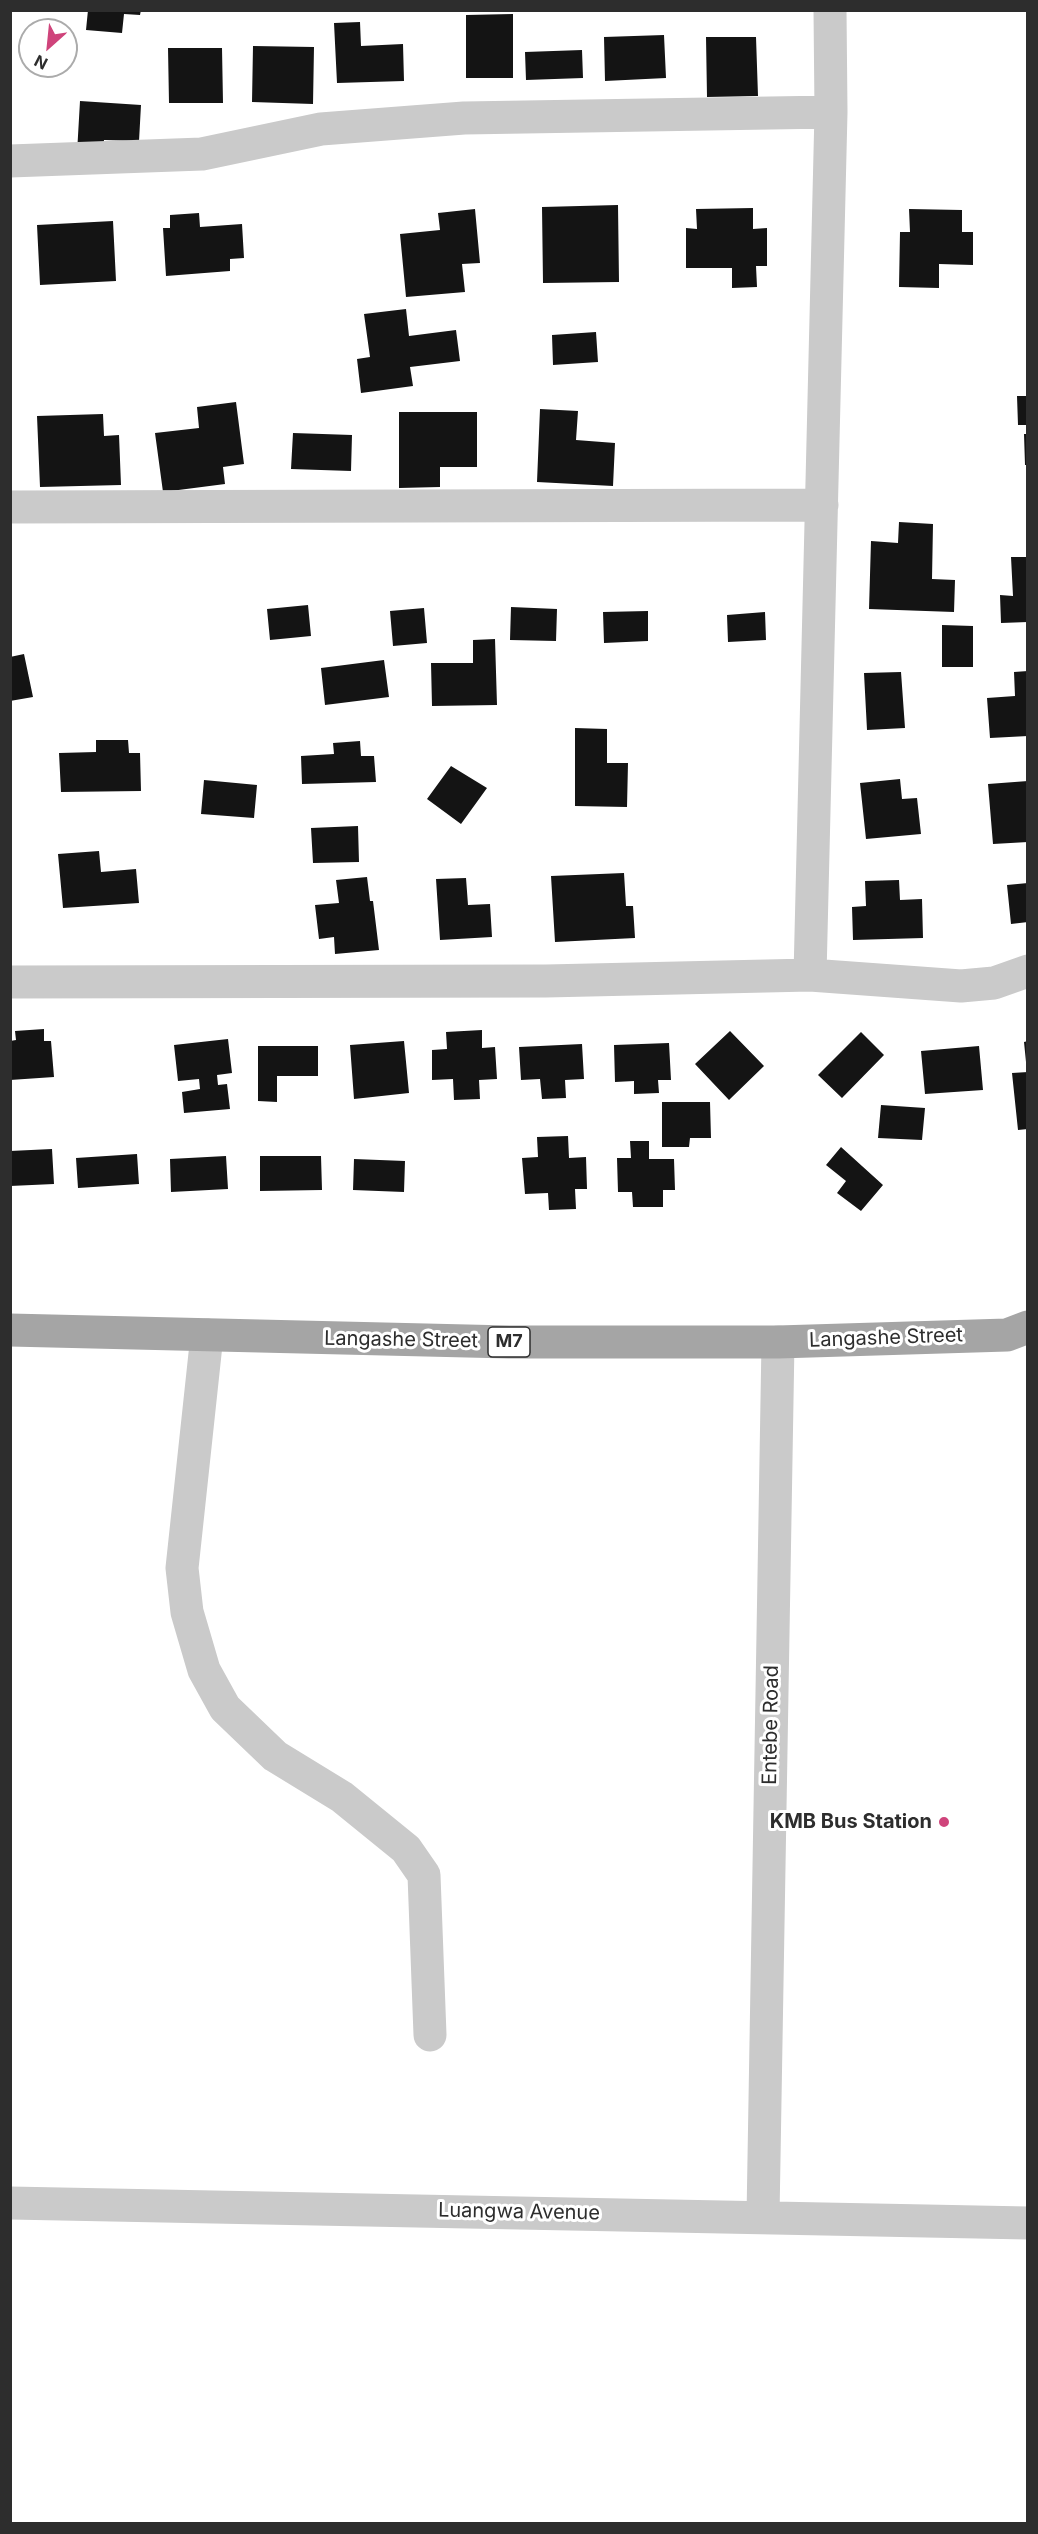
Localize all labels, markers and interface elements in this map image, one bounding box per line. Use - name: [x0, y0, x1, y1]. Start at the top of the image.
- north arrow: [18, 18, 78, 78]
- text: N: [31, 51, 51, 74]
- street label: Langashe Street: [809, 1323, 963, 1353]
- street label: Langashe Street: [324, 1327, 478, 1353]
- road number: M7: [488, 1327, 530, 1357]
- street label: Entebe Road: [758, 1665, 784, 1785]
- place label: KMB Bus Station: [770, 1810, 932, 1834]
- marker: KMB Bus Station: [937, 1815, 951, 1829]
- street label: Luangwa Avenue: [438, 2199, 600, 2225]

